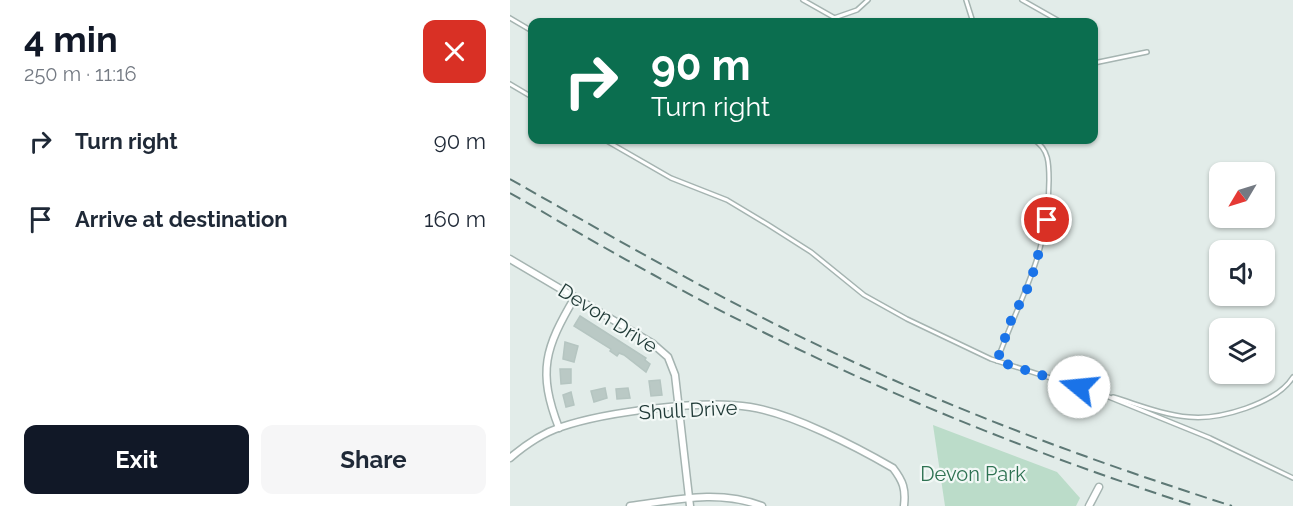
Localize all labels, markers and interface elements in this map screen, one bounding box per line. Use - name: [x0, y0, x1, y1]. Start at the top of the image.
- text: 4 min: [24, 18, 118, 60]
- button: close: [423, 20, 486, 83]
- text: 90 m: [651, 41, 751, 90]
- icon: right: [552, 42, 630, 120]
- text: 250 m · 11:16: [24, 62, 137, 86]
- text: Turn right: [651, 91, 770, 122]
- icon: right: [24, 125, 57, 158]
- text: Turn right: [75, 128, 178, 154]
- text: 90 m: [434, 128, 486, 154]
- north arrow: [1209, 162, 1275, 228]
- map controls: [1209, 162, 1275, 384]
- pin: [1021, 194, 1072, 245]
- icon: arrive: [24, 203, 57, 236]
- icon: arrive: [1030, 203, 1063, 236]
- text: Arrive at destination: [75, 206, 288, 232]
- text: 160 m: [424, 206, 486, 232]
- button: sound: [1209, 240, 1275, 306]
- street label: Devon Drive: [554, 278, 662, 358]
- button: layers: [1209, 318, 1275, 384]
- position arrow: [1047, 355, 1111, 419]
- street label: Shull Drive: [638, 395, 738, 425]
- button: Exit: [24, 425, 249, 494]
- button: Share: [261, 425, 486, 494]
- park label: Devon Park: [920, 462, 1026, 486]

